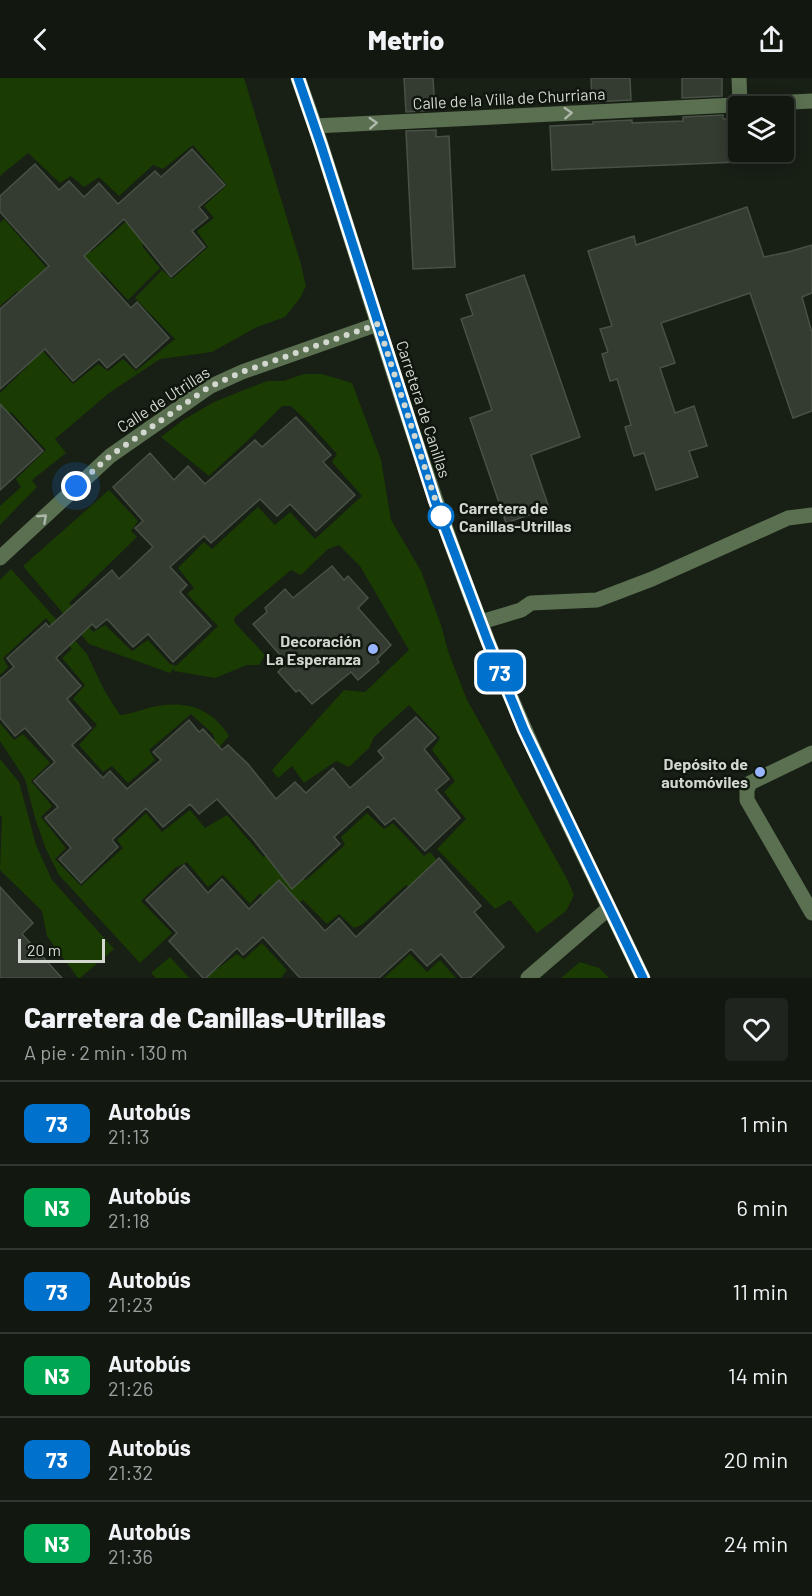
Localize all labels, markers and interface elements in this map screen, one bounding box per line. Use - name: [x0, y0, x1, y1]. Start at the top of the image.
- icon: back: [24, 23, 57, 56]
- text: Metrio: [368, 23, 444, 55]
- icon: share: [755, 23, 788, 56]
- street label: Calle de la Villa de Churriana: [412, 83, 606, 113]
- map controls: [728, 96, 794, 162]
- button: layers: [728, 96, 794, 162]
- one-way arrow: [564, 106, 573, 119]
- one-way arrow: [369, 116, 378, 129]
- street label: Carretera de Canillas: [393, 338, 455, 480]
- street label: Calle de Utrillas: [113, 362, 213, 436]
- your location: [61, 471, 91, 501]
- place label: Carretera de Canillas-Utrillas: [459, 498, 571, 535]
- marker: Carretera de Canillas-Utrillas: [428, 503, 454, 529]
- one-way arrow: [36, 514, 46, 525]
- place label: Decoración La Esperanza: [266, 631, 361, 668]
- marker: Decoración La Esperanza: [366, 642, 380, 656]
- line badge: 73: [473, 652, 527, 692]
- text: 73: [489, 660, 511, 685]
- place label: Depósito de automóviles: [661, 754, 748, 791]
- marker: Depósito de automóviles: [753, 765, 767, 779]
- scale bar: [18, 936, 105, 964]
- text: 20 m: [27, 940, 61, 959]
- button: heart: [725, 998, 788, 1061]
- text: Carretera de Canillas-Utrillas: [24, 1000, 386, 1034]
- text: A pie · 2 min · 130 m: [24, 1040, 188, 1064]
- text: Autobús: [108, 1098, 191, 1124]
- text: 1 min: [740, 1110, 788, 1136]
- text: 73: [46, 1111, 68, 1136]
- text: 21:13: [108, 1124, 150, 1148]
- text: Autobús: [108, 1182, 191, 1208]
- text: 6 min: [737, 1194, 788, 1220]
- text: N3: [44, 1195, 70, 1220]
- text: 21:18: [108, 1208, 150, 1232]
- text: Autobús: [108, 1266, 191, 1292]
- text: 11 min: [732, 1278, 788, 1304]
- text: 73: [46, 1279, 68, 1304]
- text: 21:23: [108, 1292, 153, 1316]
- text: Autobús: [108, 1350, 191, 1376]
- text: 14 min: [728, 1362, 788, 1388]
- text: N3: [44, 1363, 70, 1388]
- text: 21:26: [108, 1376, 153, 1400]
- text: Autobús: [108, 1434, 191, 1460]
- text: 20 min: [724, 1446, 788, 1472]
- text: 73: [46, 1447, 68, 1472]
- text: 21:32: [108, 1460, 153, 1484]
- text: Autobús: [108, 1518, 191, 1544]
- text: 24 min: [724, 1530, 788, 1556]
- text: N3: [44, 1531, 70, 1556]
- text: 21:36: [108, 1544, 153, 1568]

